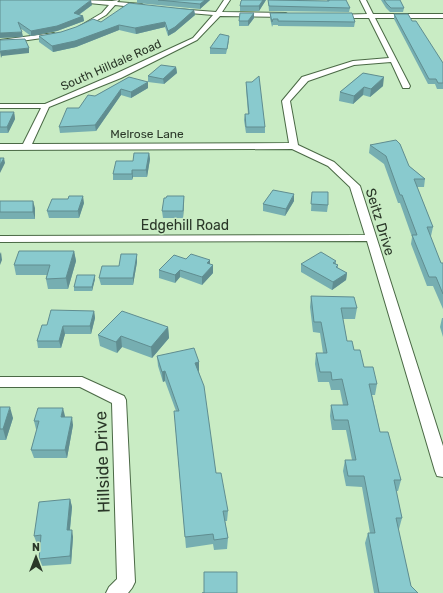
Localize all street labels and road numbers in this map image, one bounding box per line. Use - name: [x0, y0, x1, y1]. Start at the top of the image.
- street label: South Hilldale Road: [59, 37, 163, 93]
- street label: Melrose Lane: [110, 127, 184, 141]
- street label: Seitz Drive: [362, 186, 398, 258]
- street label: Edgehill Road: [141, 217, 229, 234]
- street label: Hillside Drive: [90, 411, 114, 513]

